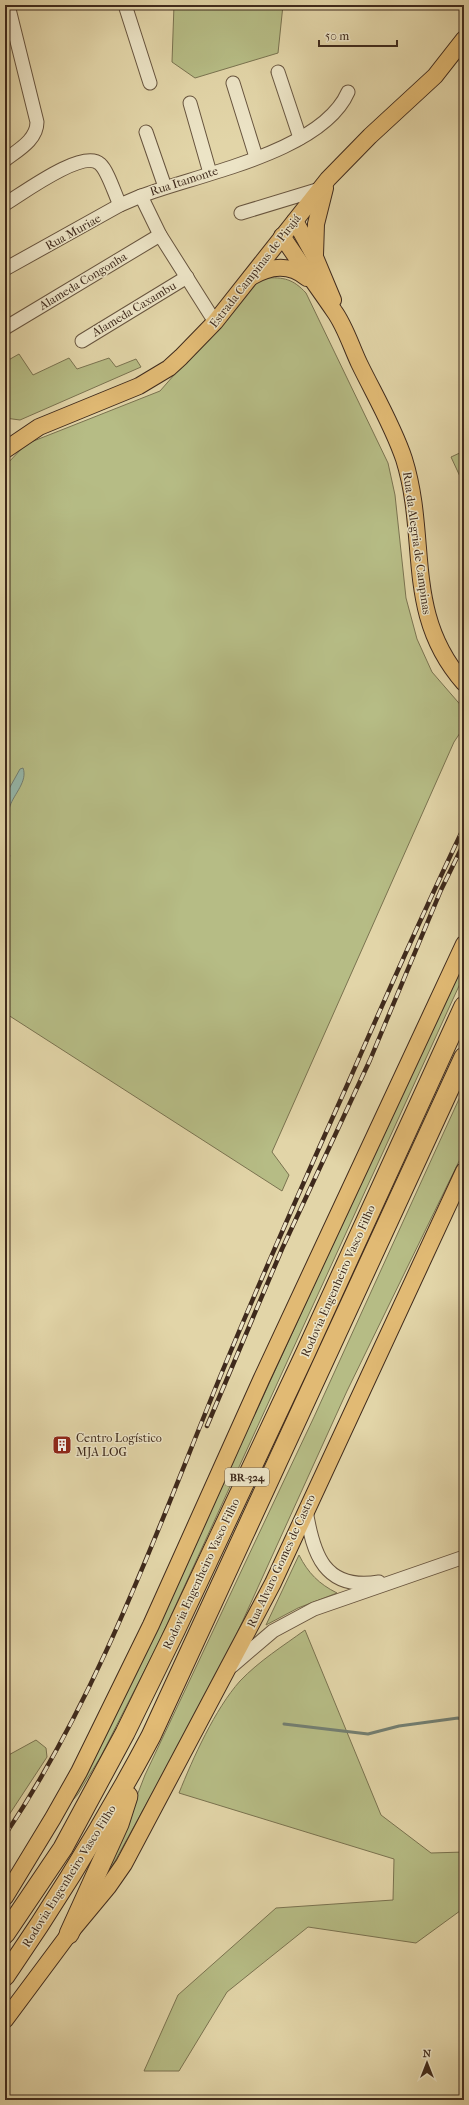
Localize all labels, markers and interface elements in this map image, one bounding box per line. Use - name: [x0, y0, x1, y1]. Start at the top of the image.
- scale bar: [319, 22, 397, 48]
- text: 50 m: [325, 29, 349, 43]
- street label: Rua Itamonte: [148, 163, 220, 199]
- street label: Rua Muriae: [43, 211, 103, 253]
- street label: Estrada Campinas de Pirajá: [207, 211, 304, 330]
- street label: Alameda Congonha: [36, 249, 130, 313]
- street label: Alameda Caxambu: [89, 278, 179, 340]
- street label: Rua da Alegria de Campinas: [400, 471, 434, 616]
- street label: Rodovia Engenheiro Vasco Filho: [298, 1203, 378, 1359]
- place label: Centro Logístico MJA LOG: [76, 1431, 162, 1459]
- building icon: Centro Logístico MJA LOG: [51, 1434, 73, 1456]
- road number: BR-324: [225, 1468, 269, 1486]
- street label: Rua Alvaro Gomes de Castro: [244, 1492, 318, 1630]
- street label: Rodovia Engenheiro Vasco Filho: [160, 1496, 242, 1652]
- street label: Rodovia Engenheiro Vasco Filho: [19, 1802, 119, 1950]
- north arrow: [407, 2043, 447, 2083]
- text: N: [423, 2047, 432, 2060]

